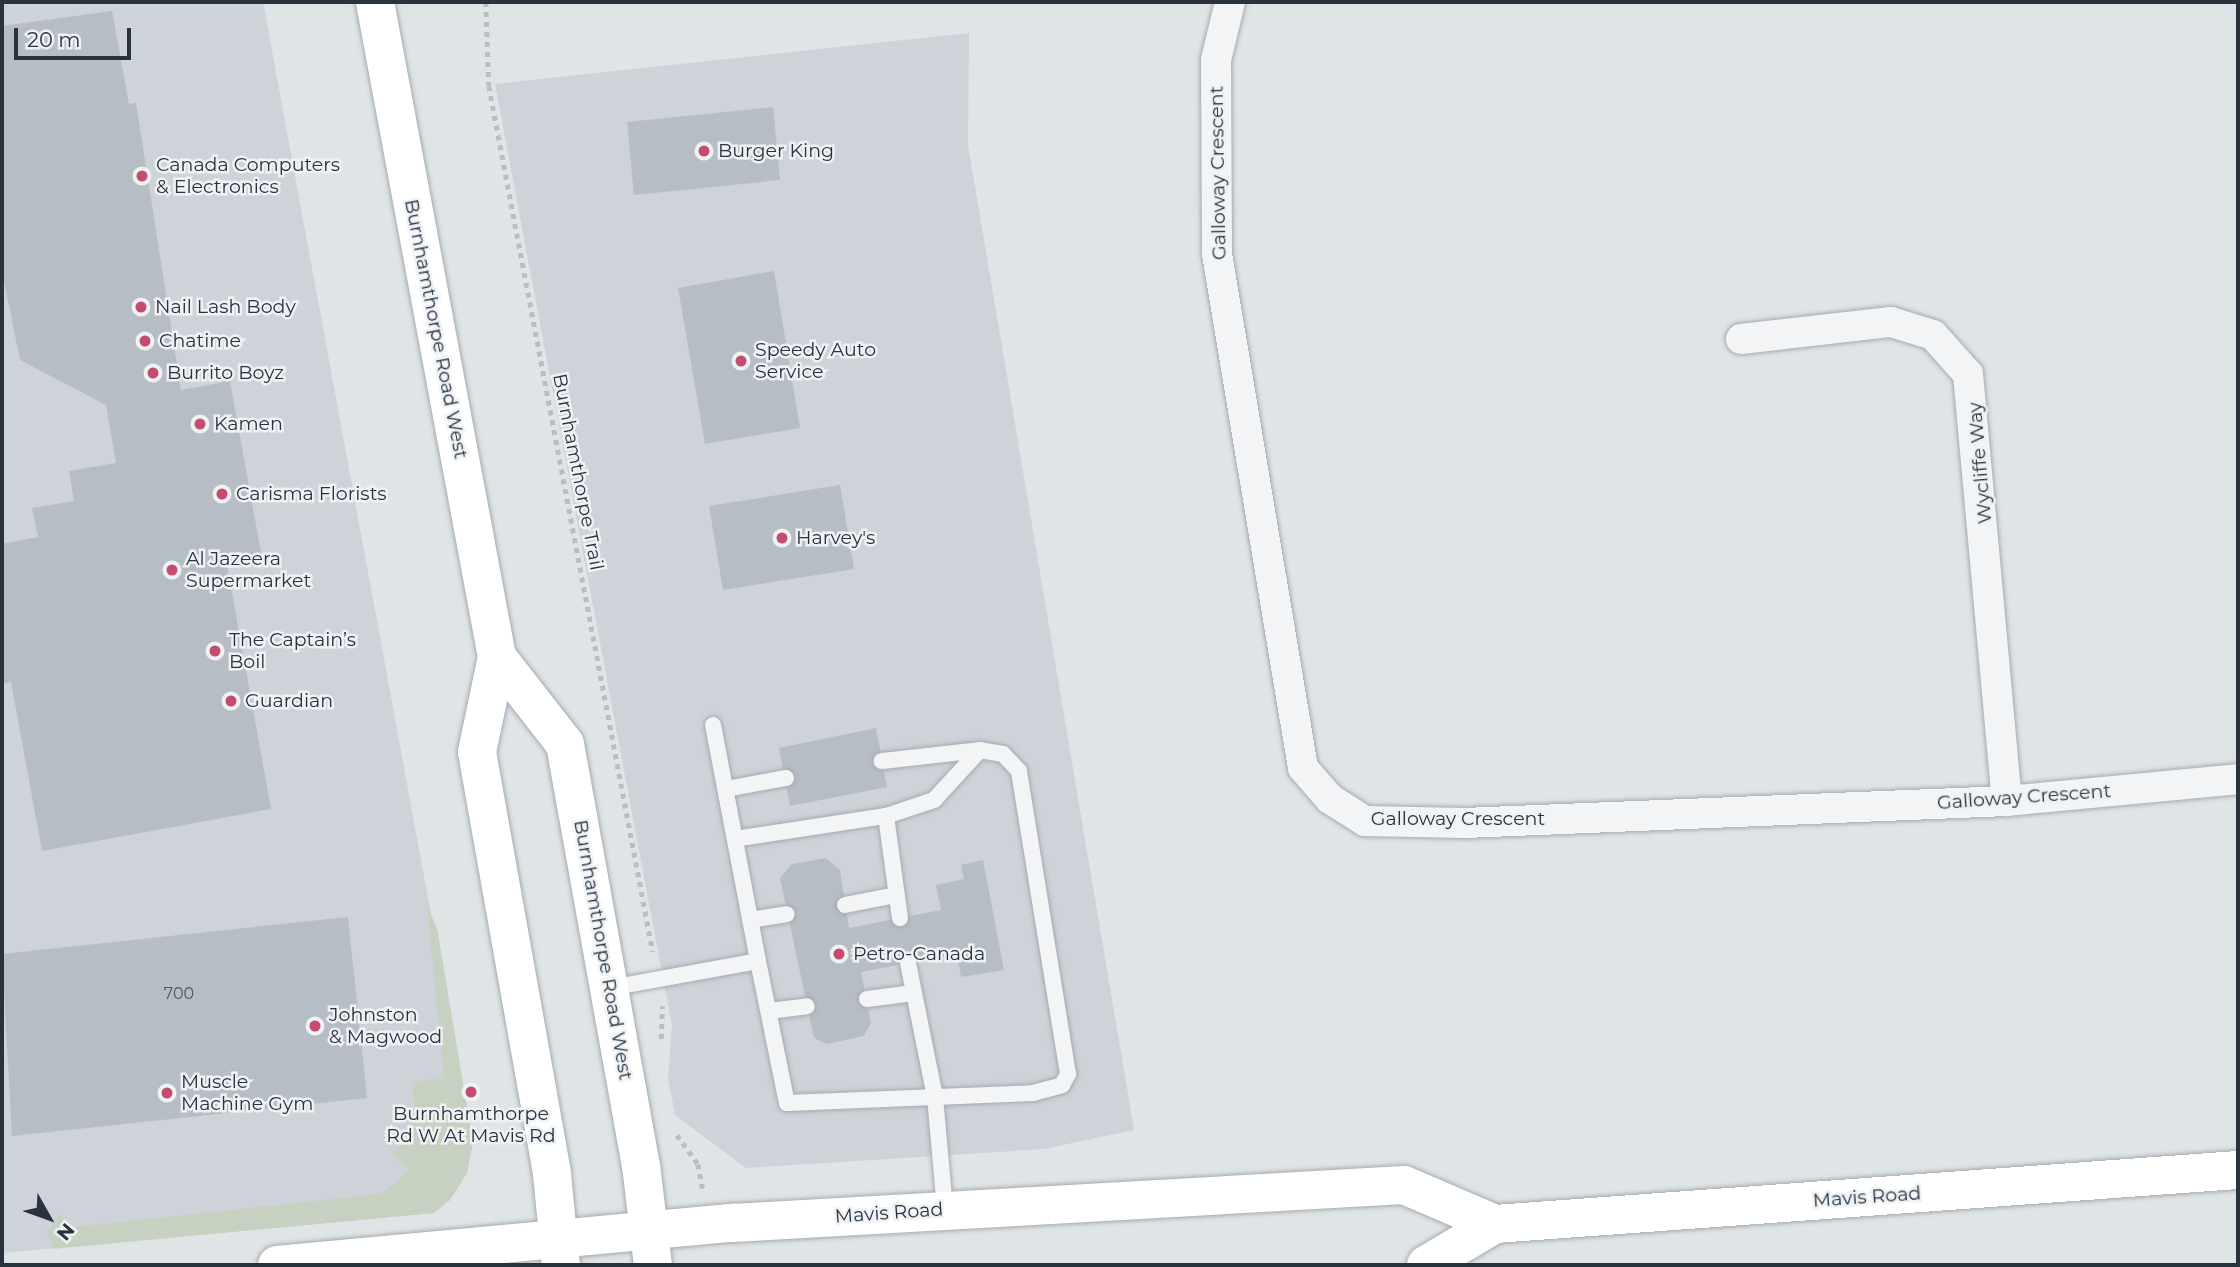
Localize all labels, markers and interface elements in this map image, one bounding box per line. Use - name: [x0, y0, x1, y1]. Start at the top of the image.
- scale bar: [18, 14, 135, 58]
- text: 20 m: [27, 27, 81, 52]
- street label: Galloway Crescent: [1205, 86, 1231, 260]
- place label: Burger King: [718, 140, 834, 162]
- marker: Burger King: [696, 143, 712, 159]
- place label: Canada Computers & Electronics: [156, 154, 340, 198]
- marker: Canada Computers & Electronics: [134, 168, 150, 184]
- street label: Burnhamthorpe Road West: [400, 197, 472, 461]
- place label: Nail Lash Body: [155, 296, 296, 318]
- marker: Nail Lash Body: [133, 299, 149, 315]
- place label: Chatime: [159, 330, 241, 352]
- marker: Chatime: [137, 333, 153, 349]
- place label: Speedy Auto Service: [755, 339, 876, 383]
- marker: Speedy Auto Service: [733, 353, 749, 369]
- place label: Burrito Boyz: [167, 362, 284, 384]
- marker: Burrito Boyz: [145, 365, 161, 381]
- street label: Burnhamthorpe Trail: [548, 372, 608, 572]
- street label: Wycliffe Way: [1963, 401, 1997, 525]
- place label: Kamen: [214, 413, 283, 435]
- marker: Kamen: [192, 416, 208, 432]
- place label: Carisma Florists: [236, 483, 387, 505]
- marker: Carisma Florists: [214, 486, 230, 502]
- place label: Harvey's: [796, 527, 875, 549]
- marker: Harvey's: [774, 530, 790, 546]
- place label: Al Jazeera Supermarket: [186, 548, 311, 592]
- marker: Al Jazeera Supermarket: [164, 562, 180, 578]
- place label: The Captain’s Boil: [229, 629, 356, 673]
- marker: The Captain’s Boil: [207, 643, 223, 659]
- place label: Guardian: [245, 690, 333, 712]
- marker: Guardian: [223, 693, 239, 709]
- street label: Galloway Crescent: [1936, 780, 2112, 814]
- street label: Galloway Crescent: [1371, 808, 1545, 830]
- street label: Burnhamthorpe Road West: [569, 818, 637, 1082]
- place label: Petro-Canada: [853, 943, 985, 965]
- marker: Petro-Canada: [831, 946, 847, 962]
- house number: 700: [164, 984, 194, 1004]
- place label: Johnston & Magwood: [329, 1004, 442, 1048]
- marker: Johnston & Magwood: [307, 1018, 323, 1034]
- place label: Muscle Machine Gym: [181, 1071, 313, 1115]
- marker: Burnhamthorpe Rd W At Mavis Rd: [463, 1084, 479, 1100]
- marker: Muscle Machine Gym: [159, 1085, 175, 1101]
- place label: Burnhamthorpe Rd W At Mavis Rd: [386, 1103, 556, 1147]
- street label: Mavis Road: [1812, 1182, 1922, 1212]
- north arrow: [14, 1183, 84, 1253]
- street label: Mavis Road: [834, 1198, 944, 1228]
- text: N: [52, 1219, 79, 1245]

